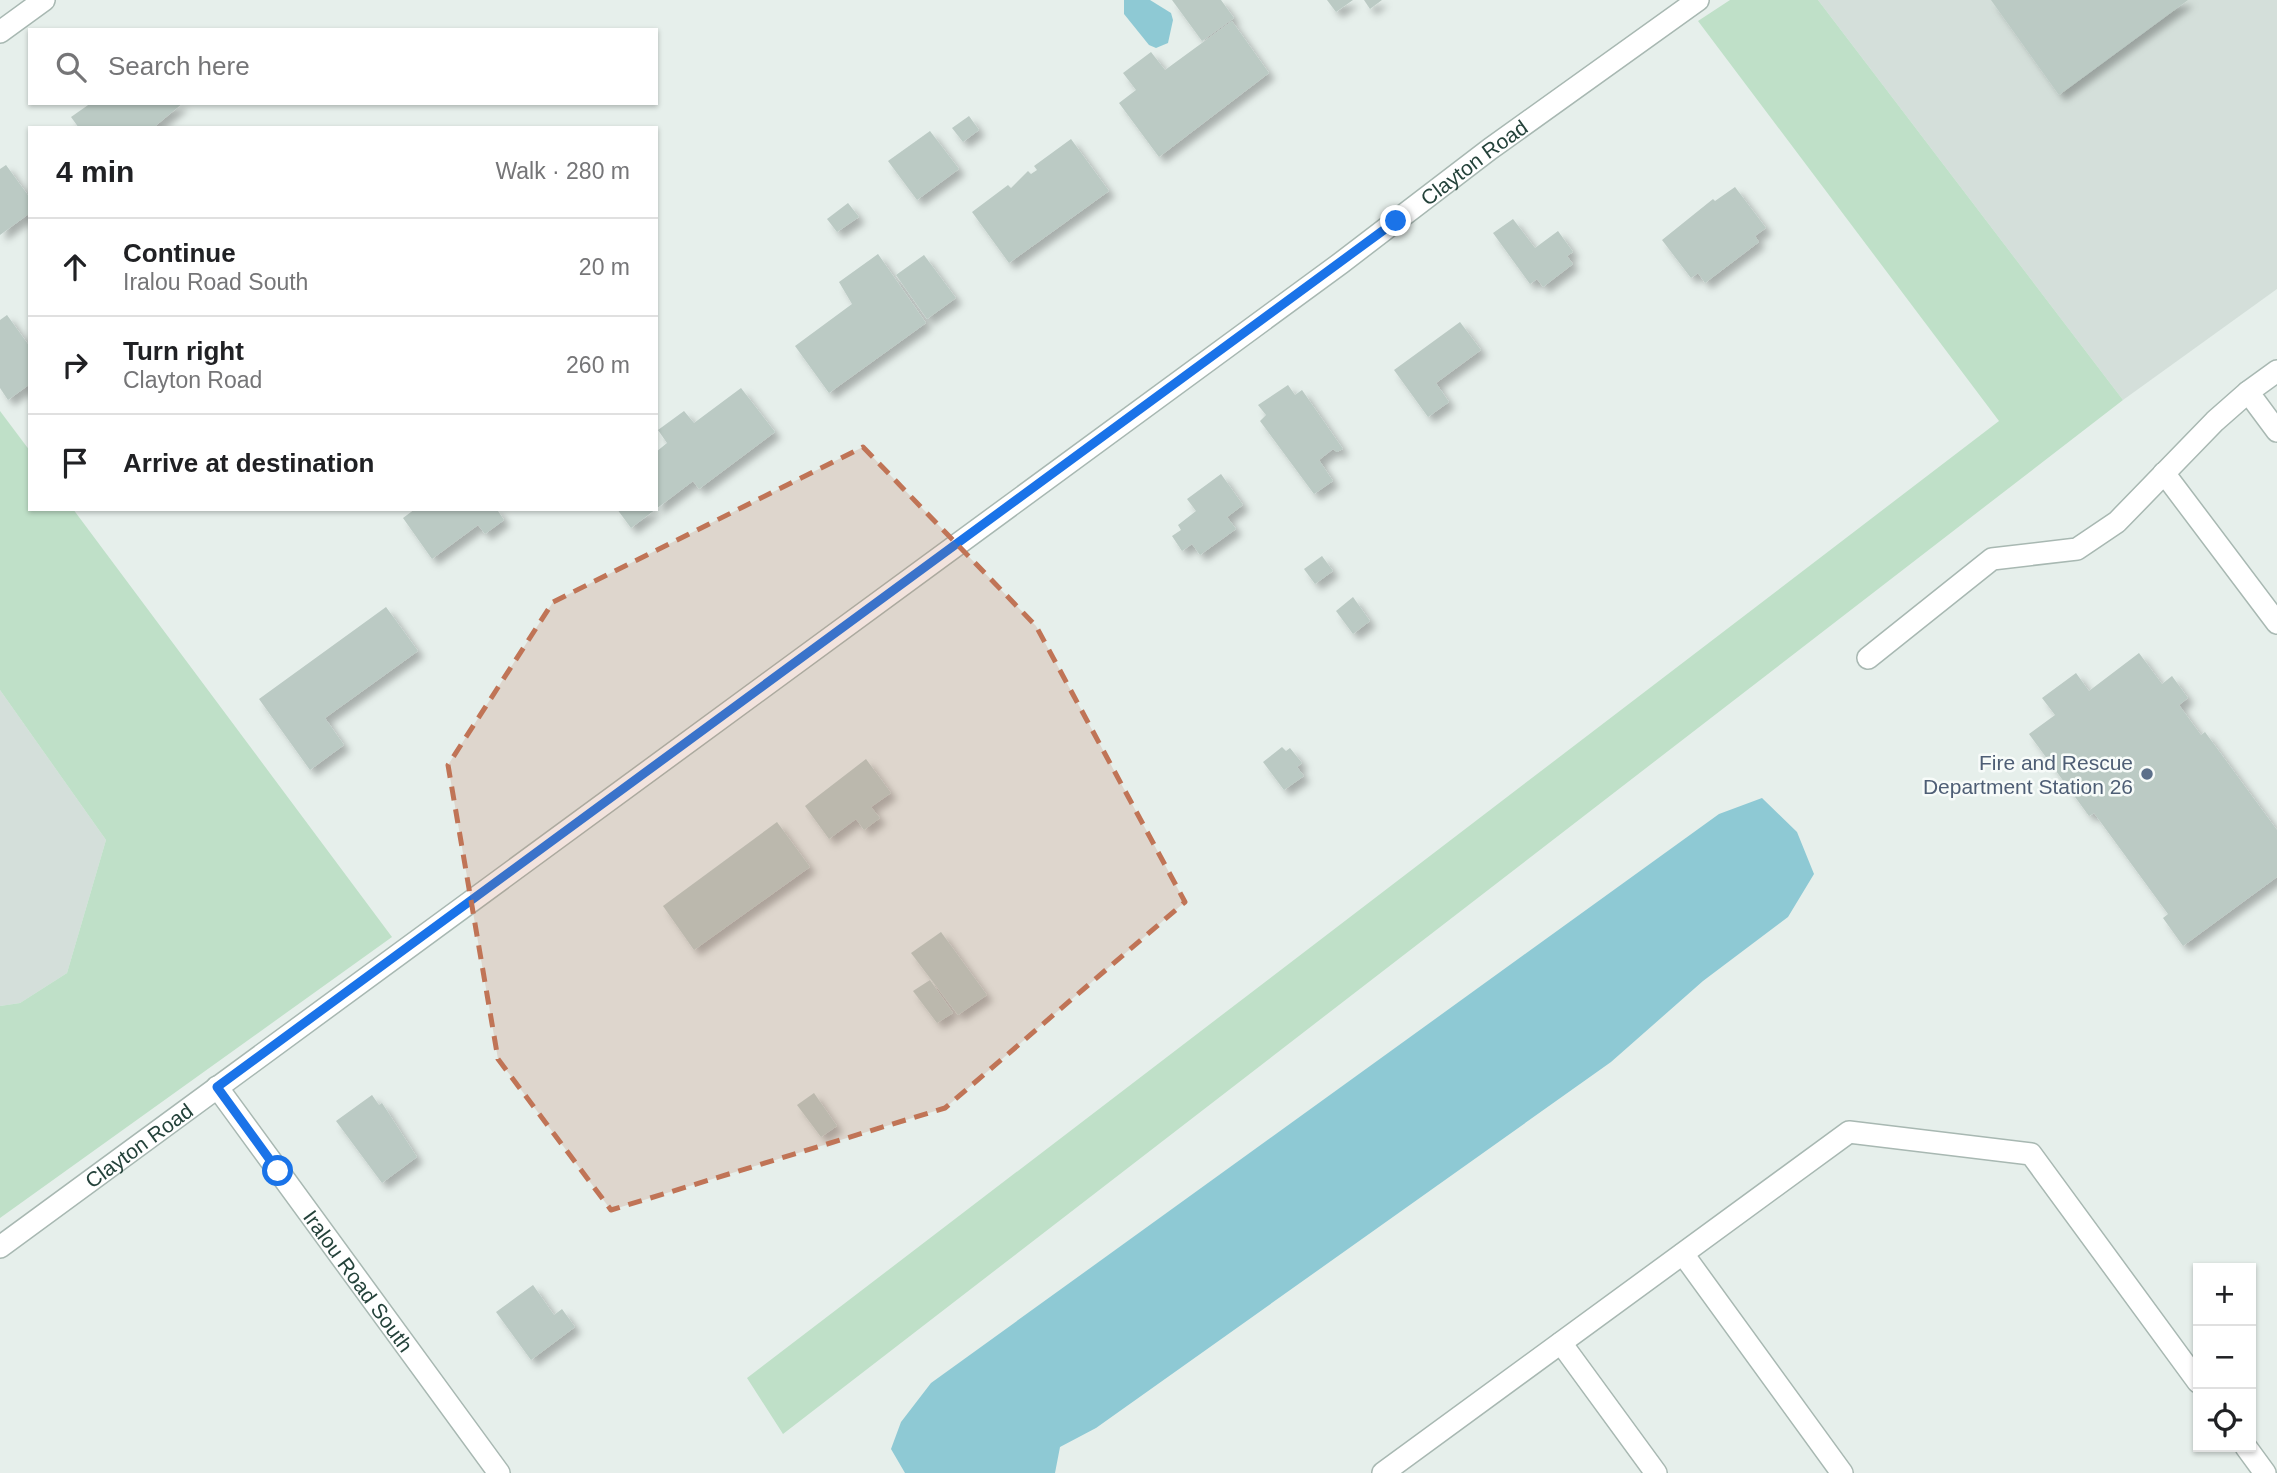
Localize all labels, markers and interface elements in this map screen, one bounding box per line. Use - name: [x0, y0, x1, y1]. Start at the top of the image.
- search box: [28, 28, 658, 105]
- icon: search: [52, 48, 90, 86]
- text: Search here: [108, 51, 250, 81]
- street label: Clayton Road: [1416, 115, 1531, 210]
- text: 4 min: [56, 155, 134, 188]
- text: Walk · 280 m: [495, 158, 630, 184]
- route end: [1380, 205, 1411, 236]
- text: Continue: [123, 238, 236, 268]
- icon: ahead: [56, 248, 94, 286]
- text: 20 m: [579, 254, 630, 280]
- text: Iralou Road South: [123, 269, 308, 295]
- text: Turn right: [123, 336, 244, 366]
- icon: right: [56, 346, 94, 384]
- text: 260 m: [566, 352, 630, 378]
- text: Clayton Road: [123, 367, 262, 393]
- icon: arrive: [56, 444, 94, 482]
- text: Arrive at destination: [123, 448, 374, 478]
- place label: Fire and Rescue Department Station 26: [1923, 751, 2133, 798]
- marker: Fire and Rescue Department Station 26: [2139, 766, 2155, 782]
- street label: Clayton Road: [81, 1098, 197, 1192]
- route start: [262, 1155, 293, 1186]
- street label: Iralou Road South: [299, 1206, 418, 1356]
- map controls: [2193, 1263, 2256, 1452]
- button: +: [2193, 1263, 2256, 1326]
- button: −: [2193, 1326, 2256, 1389]
- button: locate: [2193, 1389, 2256, 1452]

